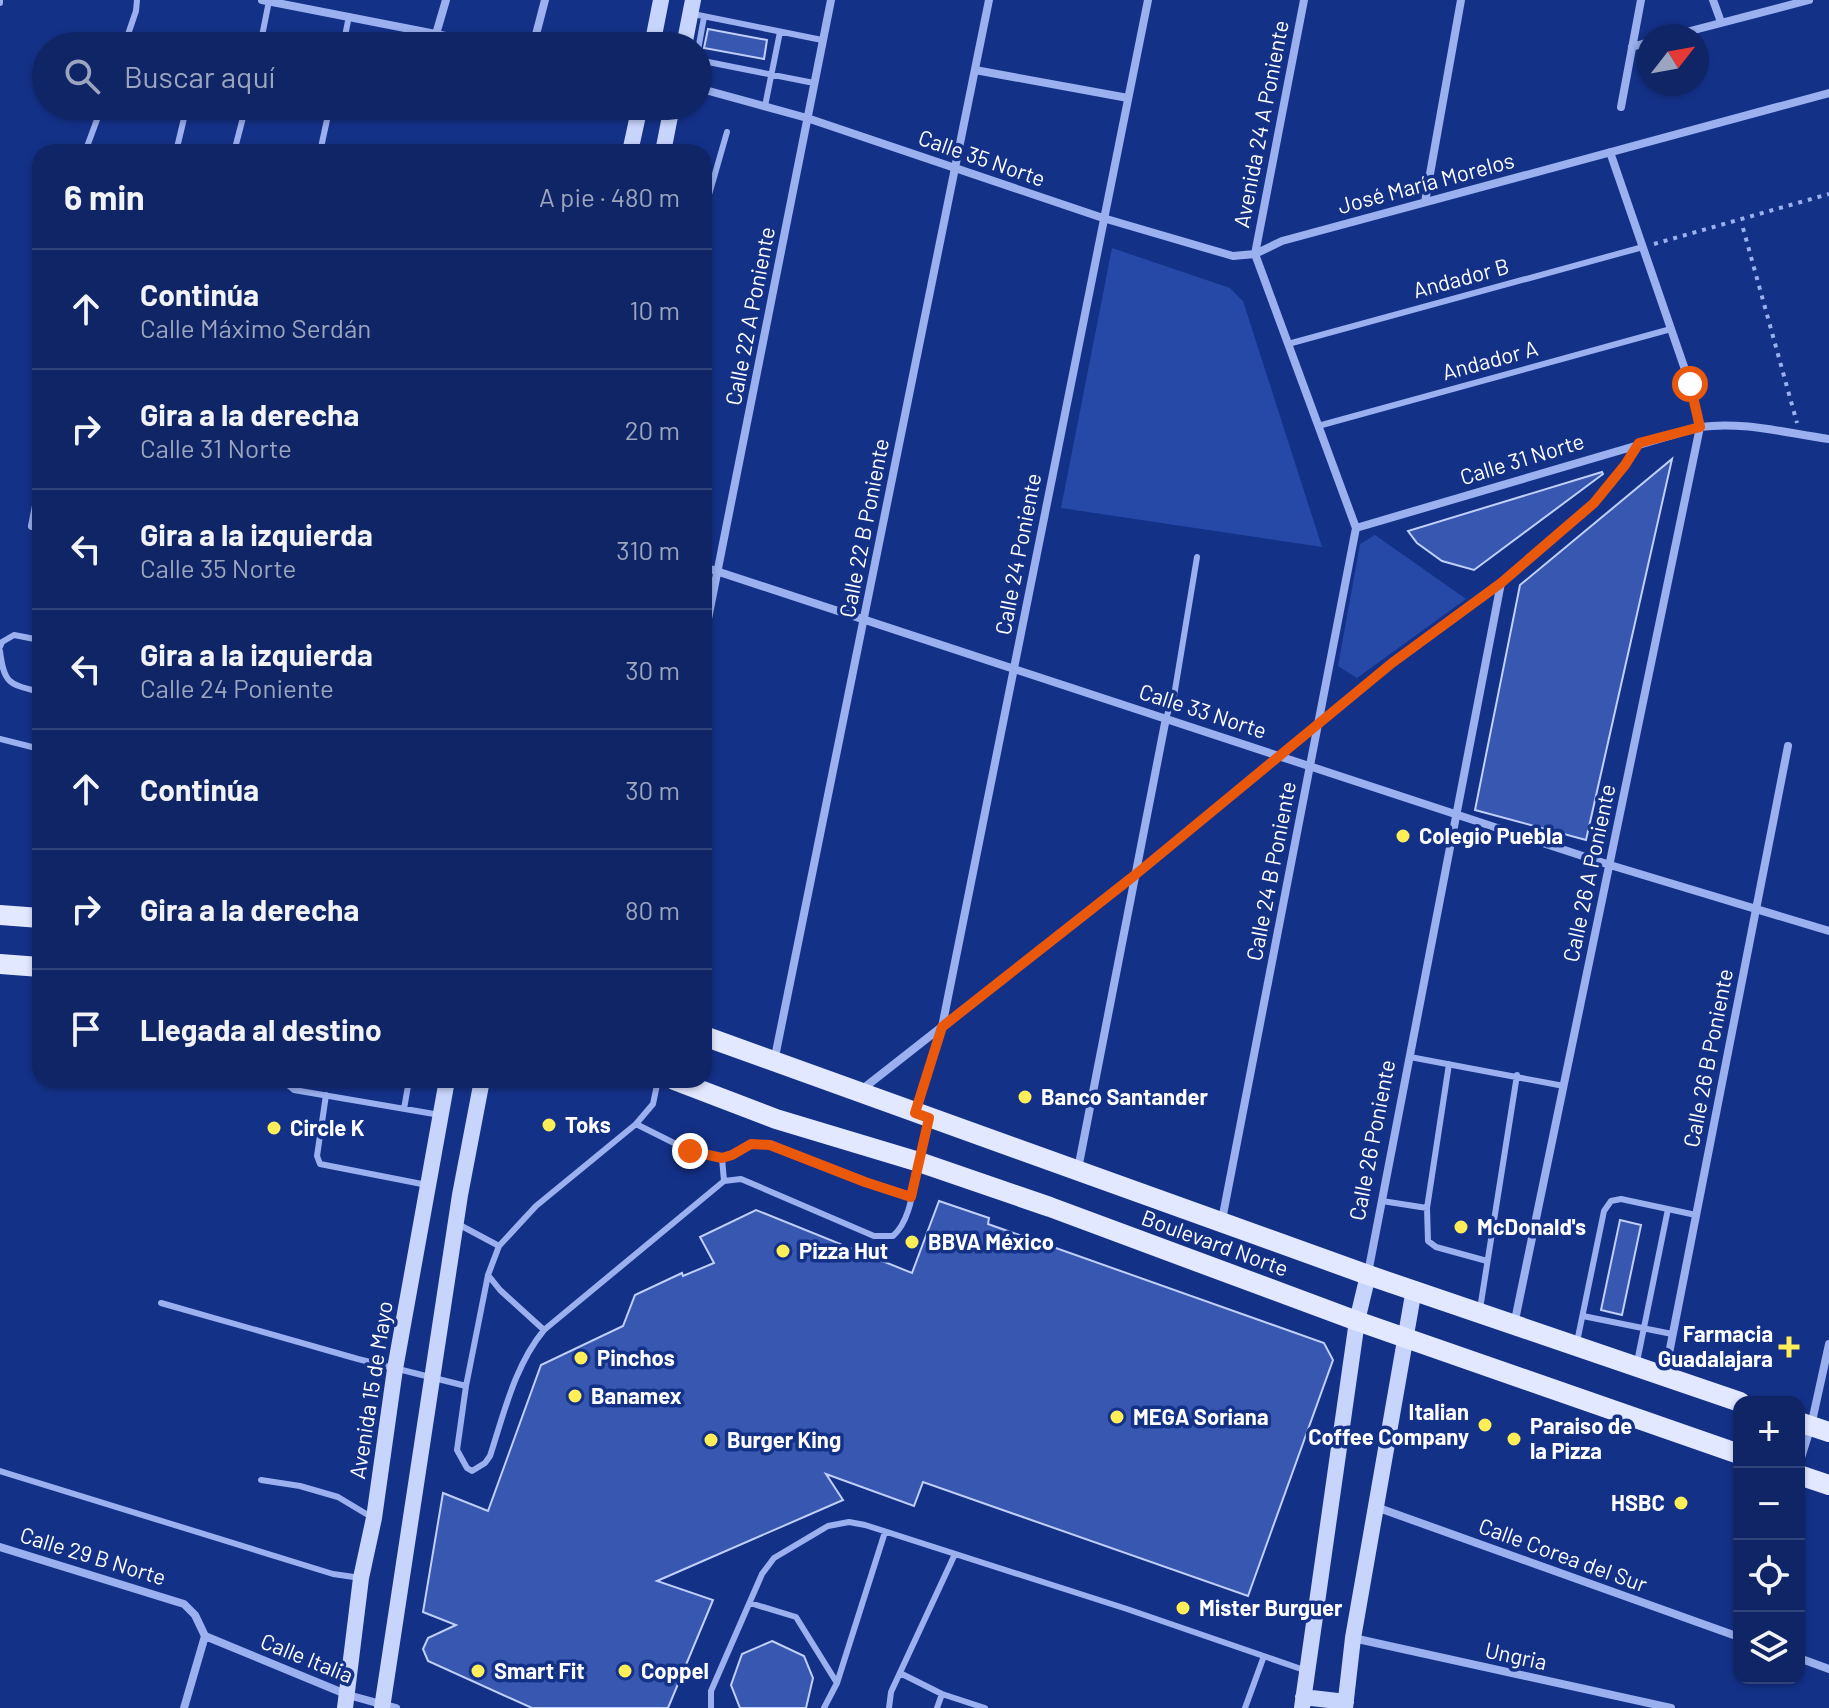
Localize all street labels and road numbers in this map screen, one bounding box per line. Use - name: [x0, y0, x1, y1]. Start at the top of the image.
- street label: Avenida 24 A Poniente: [1227, 18, 1293, 230]
- street label: Calle 35 Norte: [916, 123, 1049, 191]
- street label: José María Morelos: [1335, 146, 1517, 218]
- street label: Calle 22 A Poniente: [719, 224, 779, 407]
- street label: Andador B: [1410, 252, 1512, 302]
- street label: Andador A: [1439, 334, 1540, 384]
- street label: Calle 31 Norte: [1456, 427, 1587, 489]
- street label: Calle 22 B Poniente: [833, 436, 893, 620]
- street label: Calle 24 Poniente: [989, 471, 1045, 637]
- street label: Calle 33 Norte: [1136, 677, 1270, 743]
- street label: Calle 24 B Poniente: [1240, 779, 1300, 963]
- street label: Calle 26 A Poniente: [1556, 782, 1620, 964]
- street label: Calle 26 B Poniente: [1677, 966, 1737, 1149]
- street label: Calle 26 Poniente: [1343, 1057, 1399, 1222]
- street label: Boulevard Norte: [1138, 1203, 1292, 1281]
- street label: Avenida 15 de Mayo: [343, 1299, 397, 1481]
- street label: Calle Corea del Sur: [1476, 1512, 1651, 1597]
- street label: Calle 29 B Norte: [17, 1521, 169, 1590]
- street label: Calle Italia: [257, 1627, 357, 1687]
- street label: Ungria: [1483, 1636, 1550, 1674]

